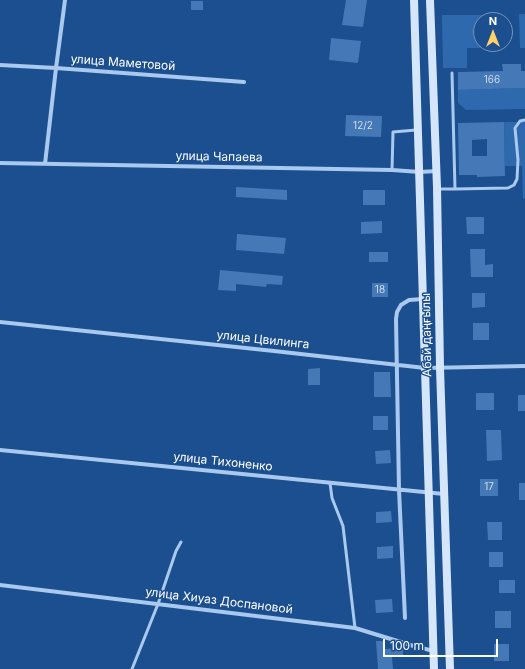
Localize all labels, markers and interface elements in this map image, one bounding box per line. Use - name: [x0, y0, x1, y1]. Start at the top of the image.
- north arrow: [473, 12, 513, 52]
- text: N: [489, 14, 497, 28]
- street label: улица Маметовой: [70, 52, 176, 74]
- house number: 166: [484, 74, 500, 86]
- house number: 12/2: [353, 120, 373, 132]
- street label: улица Чапаева: [175, 149, 263, 165]
- house number: 18: [375, 284, 385, 296]
- street label: Абай даңғылы: [419, 293, 435, 377]
- street label: улица Цвилинга: [216, 328, 310, 352]
- street label: улица Тихоненко: [173, 450, 273, 474]
- house number: 17: [484, 481, 494, 493]
- street label: улица Хиуаз Доспановой: [145, 585, 293, 617]
- scale bar: [385, 631, 500, 657]
- text: 100 m: [390, 638, 424, 653]

